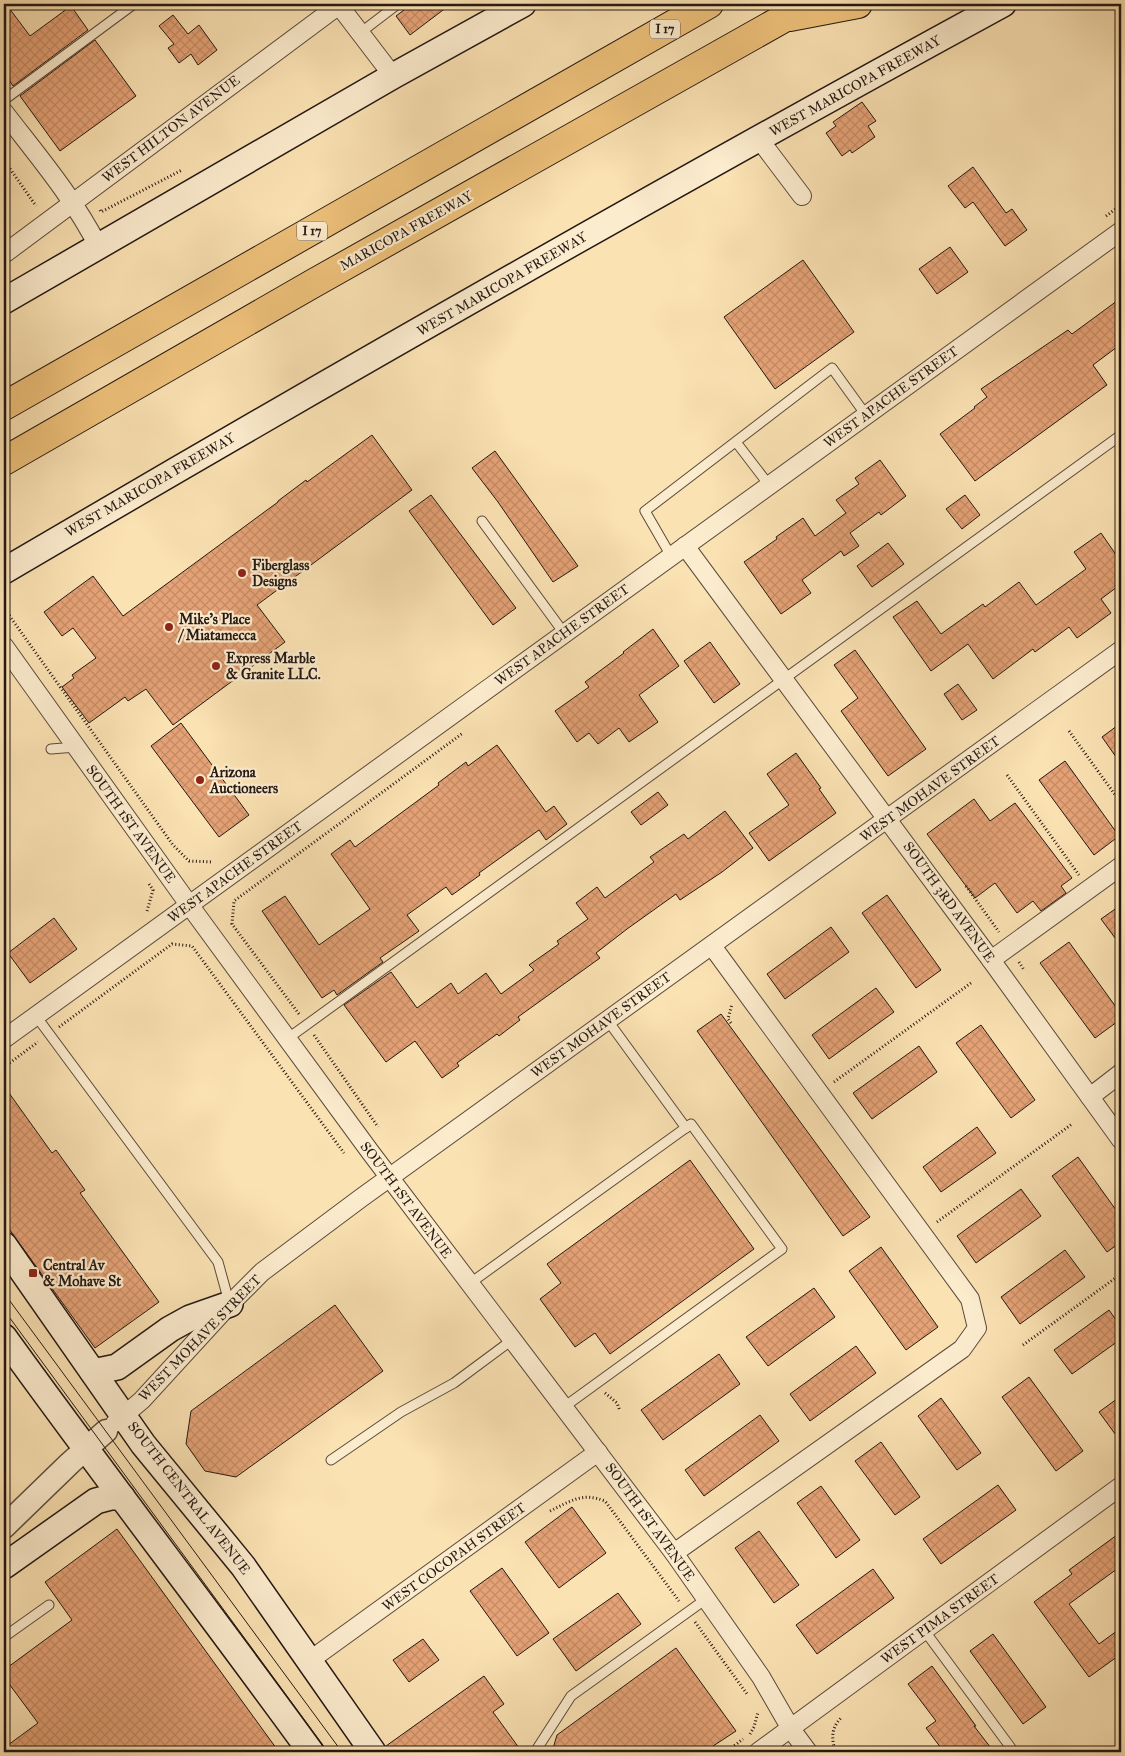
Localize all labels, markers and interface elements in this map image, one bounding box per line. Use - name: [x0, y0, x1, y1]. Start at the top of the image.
- road number: I 17: [650, 20, 680, 38]
- street label: WEST MARICOPA FREEWAY: [766, 31, 945, 140]
- street label: WEST HILTON AVENUE: [99, 72, 243, 186]
- street label: MARICOPA FREEWAY: [337, 187, 476, 275]
- road number: I 17: [297, 222, 327, 240]
- street label: WEST MARICOPA FREEWAY: [414, 228, 591, 340]
- street label: WEST APACHE STREET: [820, 342, 962, 451]
- street label: WEST MARICOPA FREEWAY: [62, 429, 239, 541]
- place label: Fiberglass Designs: [252, 557, 309, 591]
- marker: Fiberglass Designs: [236, 567, 248, 579]
- street label: WEST APACHE STREET: [491, 580, 633, 689]
- place label: Mike's Place / Miatamecca: [177, 611, 257, 644]
- marker: Mike's Place / Miatamecca: [163, 621, 175, 633]
- place label: Express Marble & Granite LLC.: [226, 650, 321, 683]
- marker: Express Marble & Granite LLC.: [210, 660, 222, 672]
- street label: WEST MOHAVE STREET: [857, 732, 1004, 846]
- street label: SOUTH 1ST AVENUE: [82, 762, 180, 886]
- place label: Arizona Auctioneers: [209, 764, 278, 797]
- marker: Arizona Auctioneers: [194, 774, 206, 786]
- street label: WEST APACHE STREET: [164, 817, 306, 926]
- street label: SOUTH 3RD AVENUE: [900, 838, 998, 966]
- street label: WEST MOHAVE STREET: [528, 968, 675, 1082]
- street label: SOUTH 1ST AVENUE: [357, 1138, 455, 1262]
- place label: Central Av & Mohave St: [43, 1257, 121, 1290]
- marker: Central Av & Mohave St: [27, 1267, 39, 1279]
- street label: WEST MOHAVE STREET: [135, 1271, 265, 1405]
- street label: SOUTH CENTRAL AVENUE: [124, 1418, 254, 1578]
- street label: SOUTH 1ST AVENUE: [601, 1460, 699, 1584]
- street label: WEST COCOPAH STREET: [379, 1499, 530, 1615]
- street label: WEST PIMA STREET: [878, 1570, 1003, 1668]

